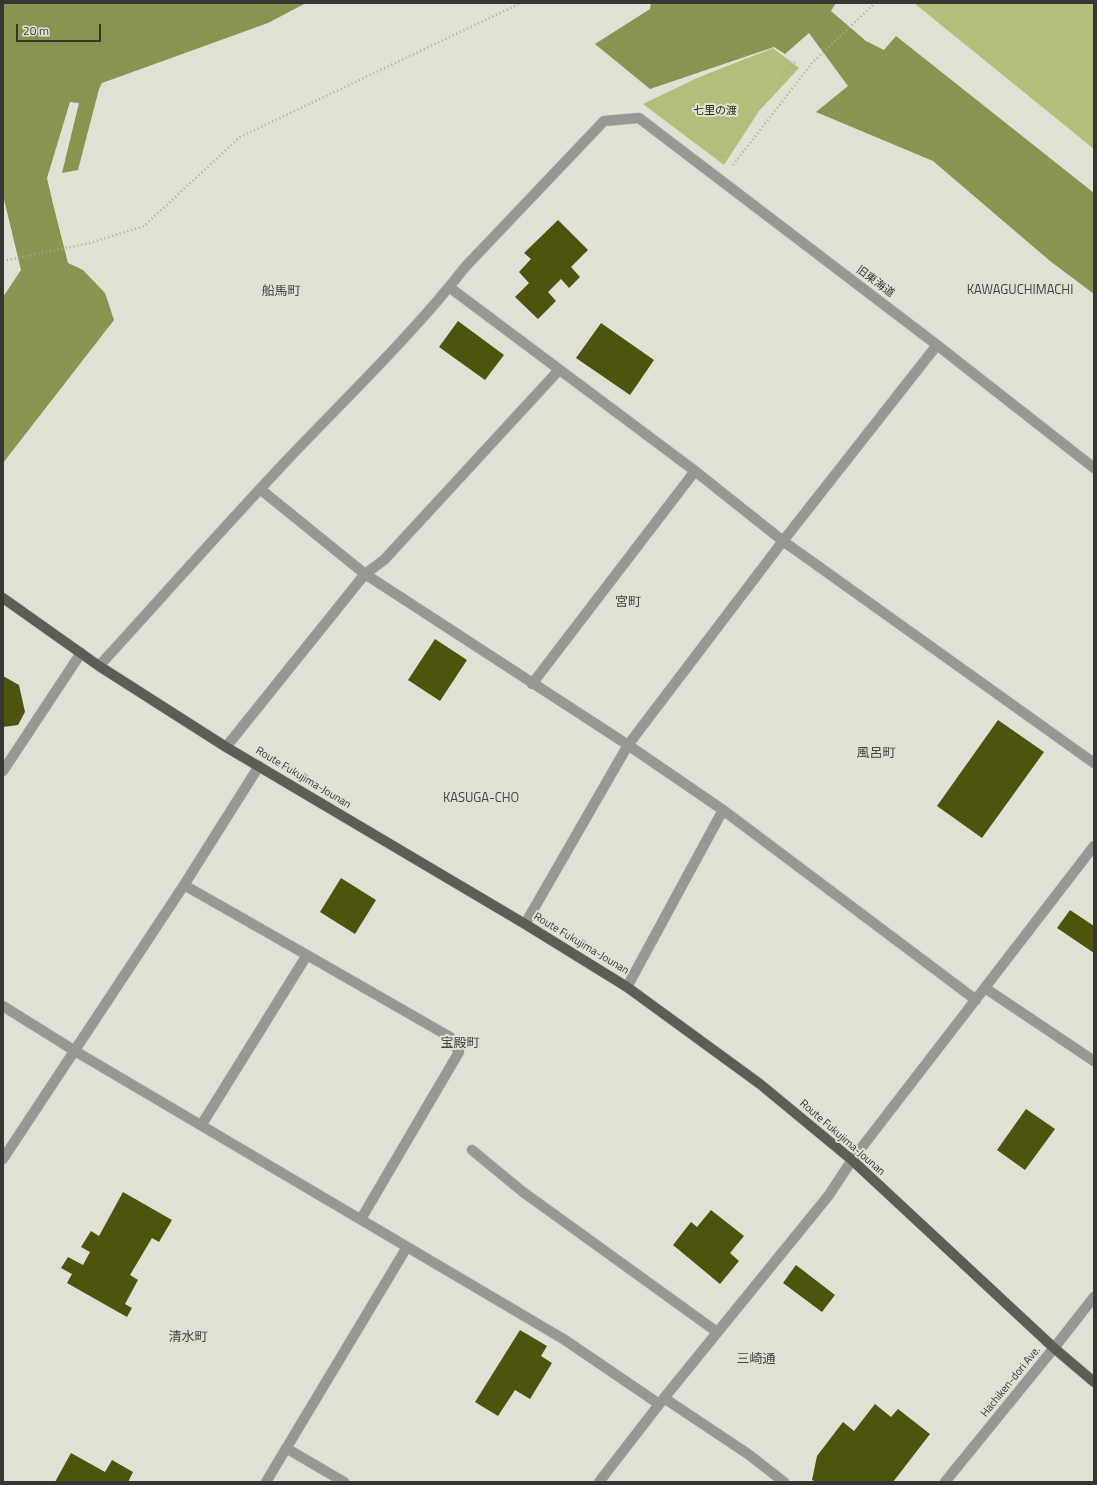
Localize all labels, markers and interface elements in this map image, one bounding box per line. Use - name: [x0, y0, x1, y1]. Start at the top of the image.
- scale bar: [18, 16, 103, 42]
- text: 20 m: [23, 21, 49, 40]
- park label: 七里の渡: [693, 104, 737, 118]
- street label: 旧東海道: [853, 263, 897, 301]
- district label: KAWAGUCHIMACHI: [960, 283, 1080, 299]
- district label: 船馬町: [262, 284, 300, 300]
- district label: 宮町: [615, 595, 641, 611]
- street label: Route Fukujima-Jounan: [253, 744, 353, 812]
- district label: 風呂町: [857, 746, 895, 762]
- district label: KASUGA-CHO: [438, 791, 524, 807]
- street label: Route Fukujima-Jounan: [531, 910, 631, 978]
- district label: 宝殿町: [441, 1036, 479, 1052]
- street label: Route Fukujima-Jounan: [797, 1097, 887, 1179]
- district label: 清水町: [169, 1330, 207, 1346]
- street label: Hachiken-dori Ave.: [978, 1344, 1044, 1420]
- district label: 三崎通: [737, 1352, 775, 1368]

